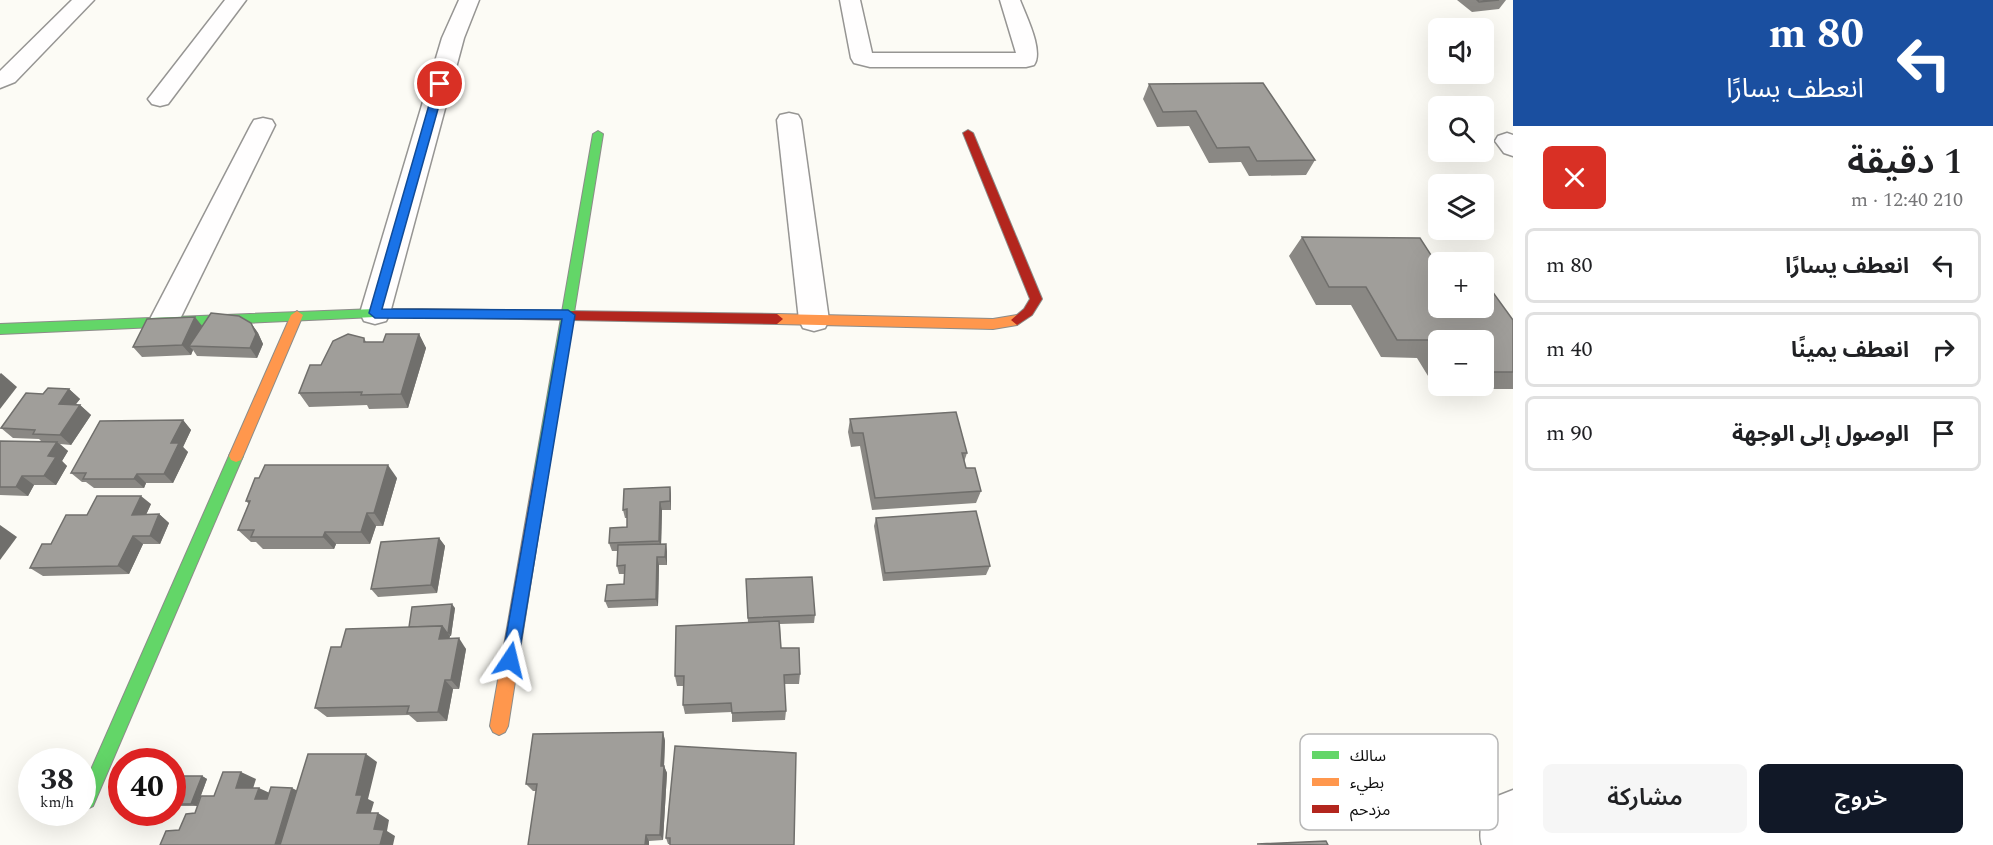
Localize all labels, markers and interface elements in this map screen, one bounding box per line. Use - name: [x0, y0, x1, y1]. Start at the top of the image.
- text: 80 m: [1769, 3, 1864, 66]
- map controls: [1428, 18, 1494, 396]
- button: sound: [1428, 18, 1494, 84]
- icon: left: [1885, 24, 1963, 102]
- pin: [414, 58, 465, 109]
- icon: arrive: [423, 67, 456, 100]
- text: انعطف يسارًا: [1726, 68, 1864, 110]
- button: search: [1428, 96, 1494, 162]
- text: 1 دقيقة: [1847, 135, 1963, 190]
- button: close: [1543, 146, 1606, 209]
- button: layers: [1428, 174, 1494, 240]
- text: 210 m · 12:40: [1851, 185, 1963, 215]
- text: 80 m: [1546, 249, 1592, 282]
- icon: left: [1927, 249, 1960, 282]
- text: انعطف يسارًا: [1785, 250, 1909, 283]
- button: +: [1428, 252, 1494, 318]
- button: −: [1428, 330, 1494, 396]
- text: 40 m: [1546, 333, 1592, 366]
- icon: right: [1927, 333, 1960, 366]
- text: انعطف يمينًا: [1791, 334, 1909, 367]
- text: 90 m: [1546, 417, 1592, 450]
- icon: arrive: [1927, 417, 1960, 450]
- text: الوصول إلى الوجهة: [1732, 418, 1909, 451]
- position arrow: [478, 628, 542, 692]
- legend: [1300, 734, 1498, 830]
- text: سالك: [1350, 744, 1386, 768]
- speed limit sign: 40: [108, 748, 186, 826]
- text: 38: [40, 757, 74, 803]
- button: مشاركة: [1543, 764, 1747, 833]
- button: خروج: [1759, 764, 1963, 833]
- text: بطيء: [1350, 771, 1384, 795]
- text: km/h: [40, 791, 74, 814]
- text: مزدحم: [1350, 798, 1390, 822]

